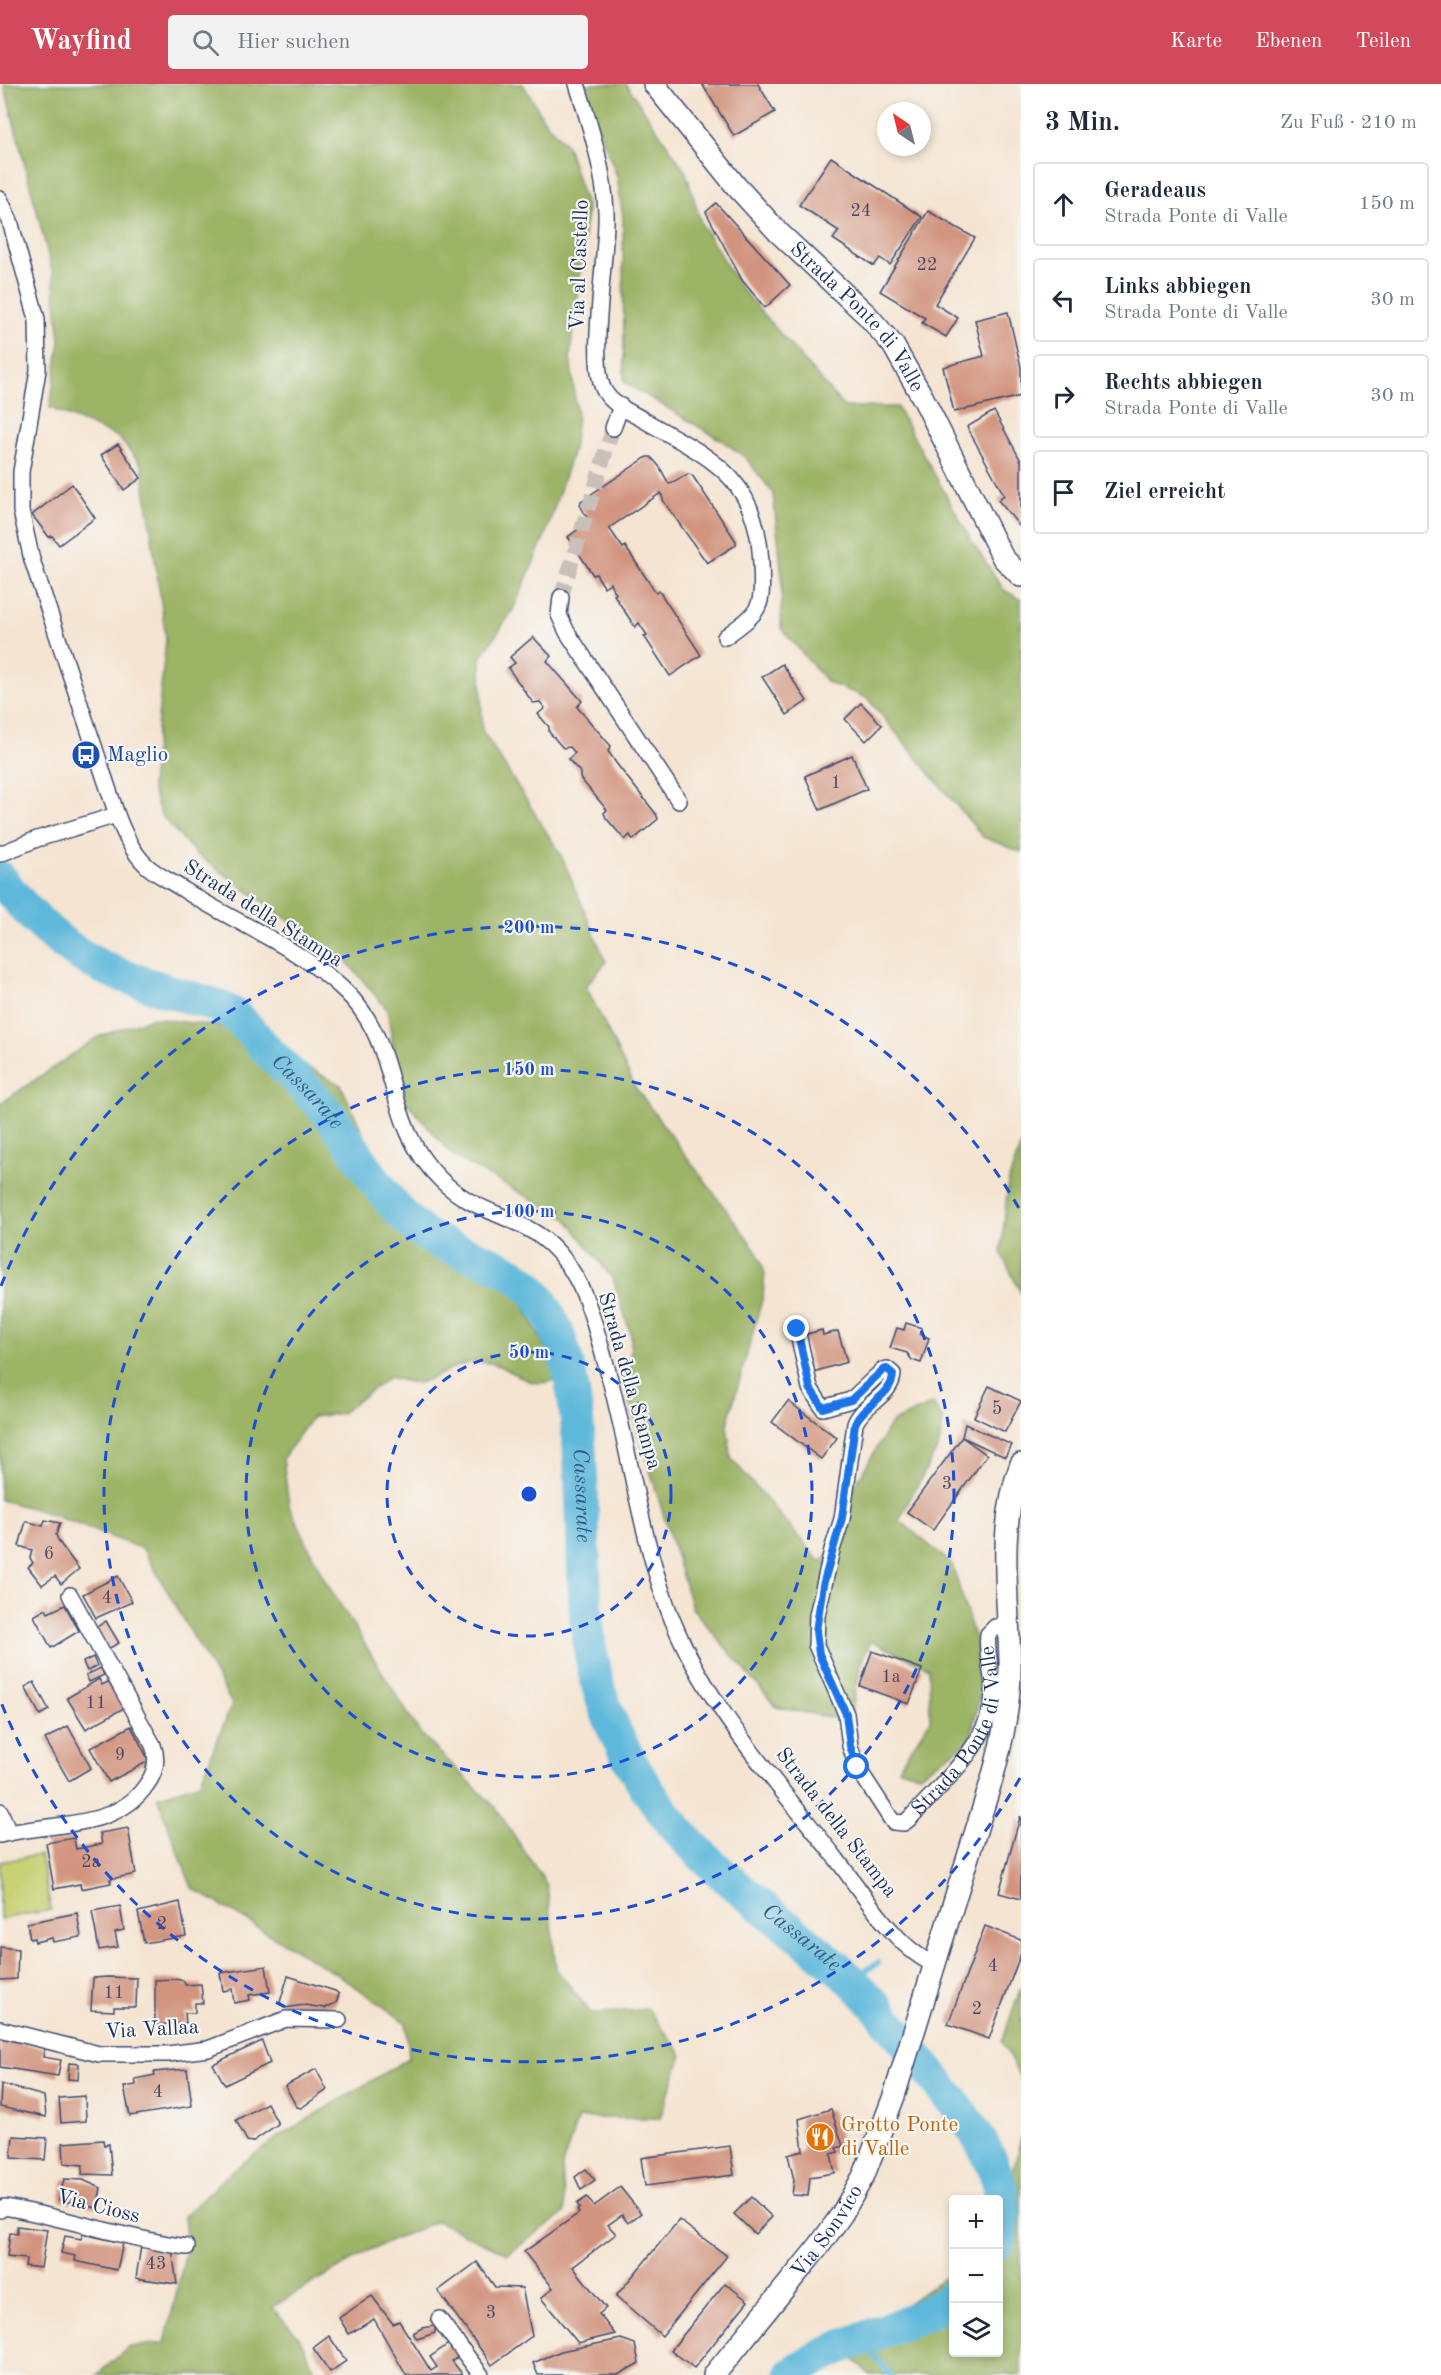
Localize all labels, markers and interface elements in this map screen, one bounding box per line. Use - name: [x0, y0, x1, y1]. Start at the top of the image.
- search box: [168, 15, 588, 69]
- icon: search: [189, 26, 222, 59]
- text: Wayfind: [30, 28, 132, 56]
- text: Hier suchen: [237, 31, 350, 53]
- text: Karte: [1170, 31, 1222, 52]
- text: Ebenen: [1255, 31, 1322, 52]
- text: Teilen: [1355, 31, 1411, 52]
- north arrow: [877, 102, 931, 156]
- text: 3 Min.: [1045, 110, 1120, 136]
- text: Zu Fuß · 210 m: [1280, 113, 1417, 133]
- text: Geradeaus: [1104, 180, 1206, 202]
- icon: ahead: [1047, 188, 1080, 221]
- text: 150 m: [1359, 194, 1415, 214]
- street label: Via al Castello: [567, 199, 593, 331]
- house number: 24: [851, 202, 871, 220]
- text: Strada Ponte di Valle: [1104, 207, 1288, 227]
- street label: Strada Ponte di Valle: [786, 238, 928, 395]
- house number: 22: [917, 256, 937, 274]
- text: Links abbiegen: [1104, 276, 1252, 298]
- icon: left: [1047, 284, 1080, 317]
- text: 30 m: [1370, 290, 1415, 310]
- text: Strada Ponte di Valle: [1104, 303, 1288, 323]
- text: Rechts abbiegen: [1104, 372, 1263, 394]
- icon: right: [1047, 380, 1080, 413]
- text: 30 m: [1370, 386, 1415, 406]
- text: Strada Ponte di Valle: [1104, 399, 1288, 419]
- icon: arrive: [1047, 476, 1080, 509]
- text: Ziel erreicht: [1104, 481, 1225, 503]
- bus stop icon: Maglio: [70, 739, 102, 771]
- place label: Maglio: [107, 745, 168, 766]
- house number: 1: [831, 774, 841, 792]
- street label: Strada della Stampa: [180, 856, 346, 972]
- text: 200 m: [504, 919, 554, 937]
- water label: Cassarate: [267, 1050, 348, 1134]
- text: 150 m: [504, 1061, 554, 1079]
- text: 100 m: [504, 1203, 554, 1221]
- street label: Strada della Stampa: [594, 1290, 664, 1472]
- route end: [783, 1315, 809, 1341]
- text: 50 m: [509, 1344, 549, 1362]
- house number: 5: [992, 1400, 1002, 1418]
- water label: Cassarate: [568, 1447, 594, 1543]
- house number: 3: [942, 1475, 952, 1493]
- centre of rings: [519, 1484, 539, 1504]
- house number: 6: [44, 1545, 54, 1563]
- house number: 4: [102, 1589, 112, 1607]
- street label: Strada Ponte di Valle: [908, 1645, 1004, 1820]
- house number: 1a: [881, 1668, 901, 1686]
- house number: 11: [86, 1694, 106, 1712]
- street label: Strada della Stampa: [771, 1744, 901, 1902]
- house number: 9: [115, 1746, 125, 1764]
- route start: [843, 1753, 869, 1779]
- house number: 2a: [81, 1853, 101, 1871]
- water label: Cassarate: [758, 1900, 845, 1976]
- house number: 2: [157, 1915, 167, 1933]
- house number: 4: [988, 1957, 998, 1975]
- house number: 11: [104, 1984, 124, 2002]
- house number: 2: [972, 2000, 982, 2018]
- street label: Via Vallaa: [104, 2017, 200, 2043]
- house number: 4: [153, 2083, 163, 2101]
- place label: Grotto Ponte di Valle: [841, 2115, 958, 2160]
- restaurant icon: Grotto Ponte di Valle: [804, 2121, 836, 2153]
- street label: Via Sonvico: [787, 2181, 867, 2282]
- street label: Via Cioss: [54, 2186, 142, 2228]
- map controls: [949, 2195, 1003, 2357]
- button: +: [949, 2195, 1003, 2249]
- button: −: [949, 2249, 1003, 2303]
- house number: 43: [146, 2255, 166, 2273]
- button: layers: [949, 2303, 1003, 2357]
- house number: 3: [486, 2304, 496, 2322]

